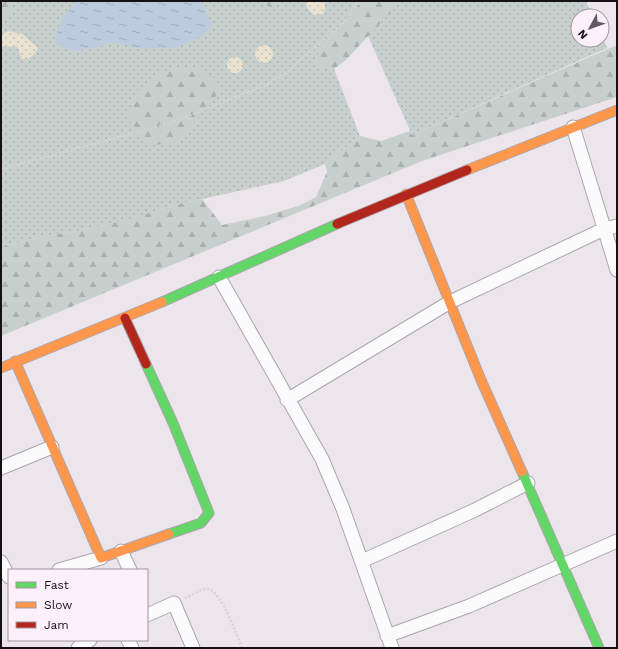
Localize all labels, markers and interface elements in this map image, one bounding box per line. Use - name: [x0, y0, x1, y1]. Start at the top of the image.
- north arrow: [570, 8, 610, 48]
- text: N: [575, 27, 590, 42]
- legend: [8, 569, 148, 641]
- text: Fast: [44, 578, 69, 592]
- text: Slow: [44, 598, 72, 612]
- text: Jam: [44, 618, 69, 632]

